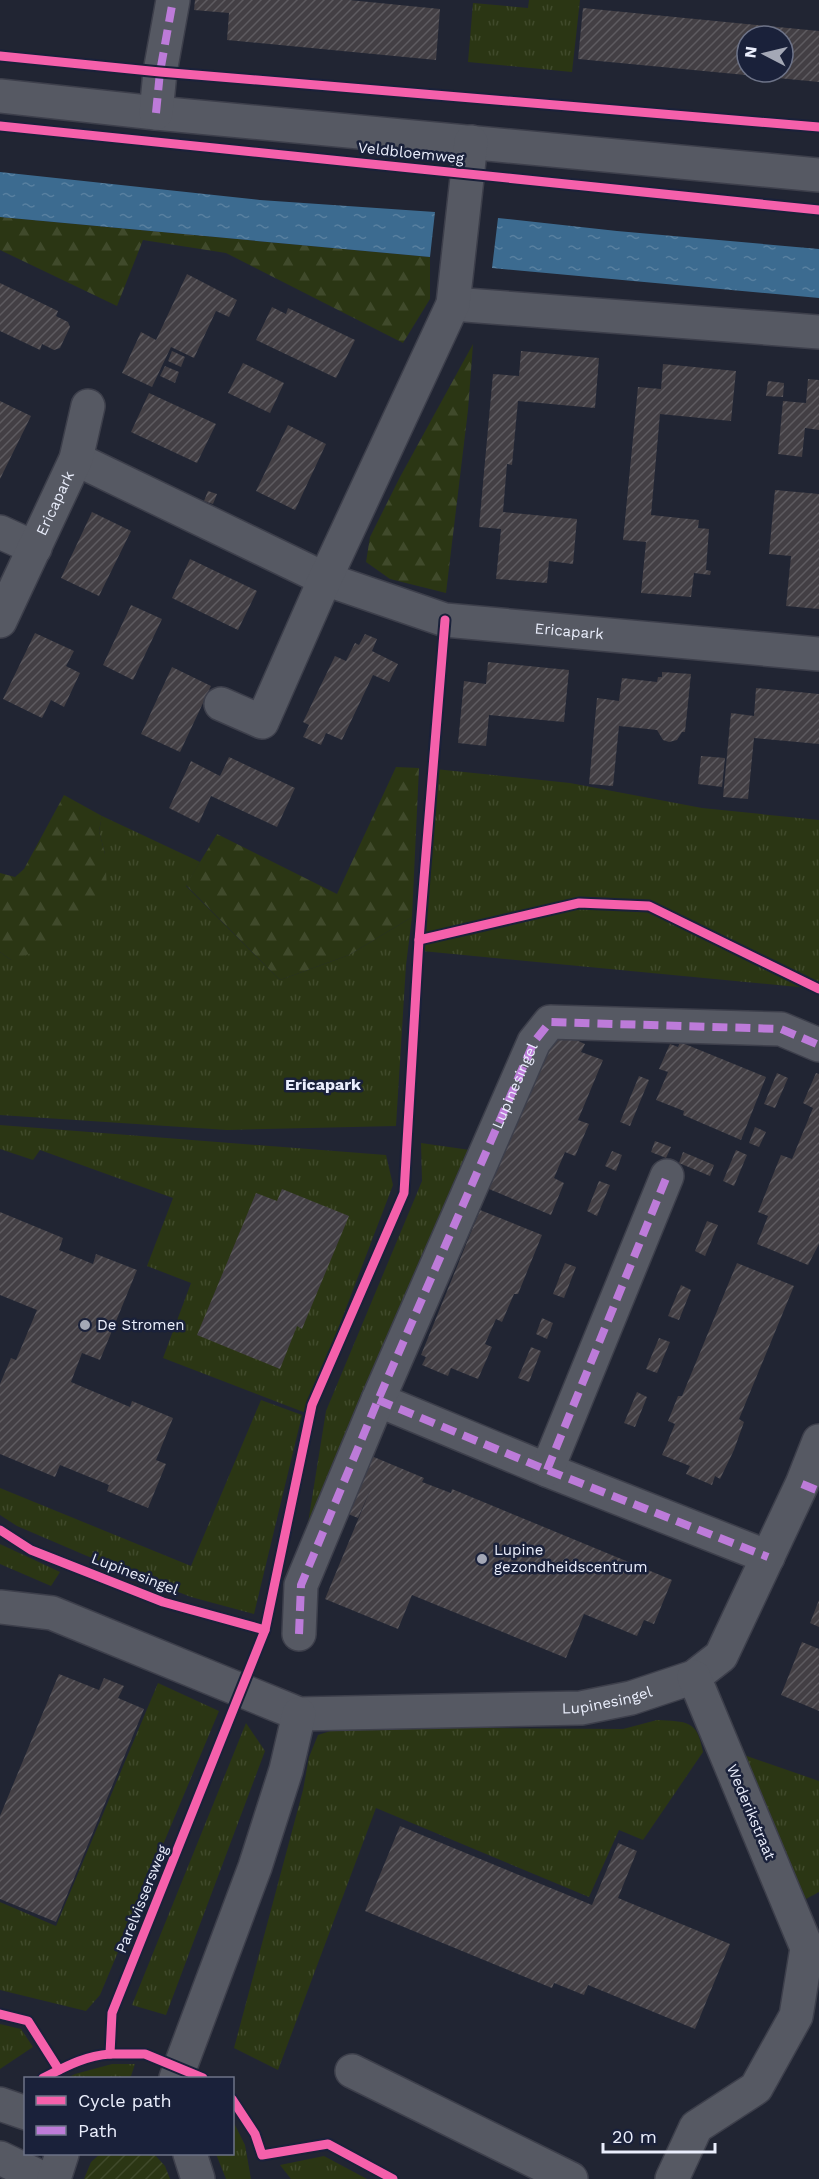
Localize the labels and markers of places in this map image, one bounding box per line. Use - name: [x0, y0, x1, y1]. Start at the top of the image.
- place label: De Stromen: [97, 1316, 185, 1334]
- marker: De Stromen: [78, 1318, 92, 1332]
- place label: Lupine gezondheidscentrum: [494, 1541, 648, 1576]
- marker: Lupine gezondheidscentrum: [475, 1552, 489, 1566]

